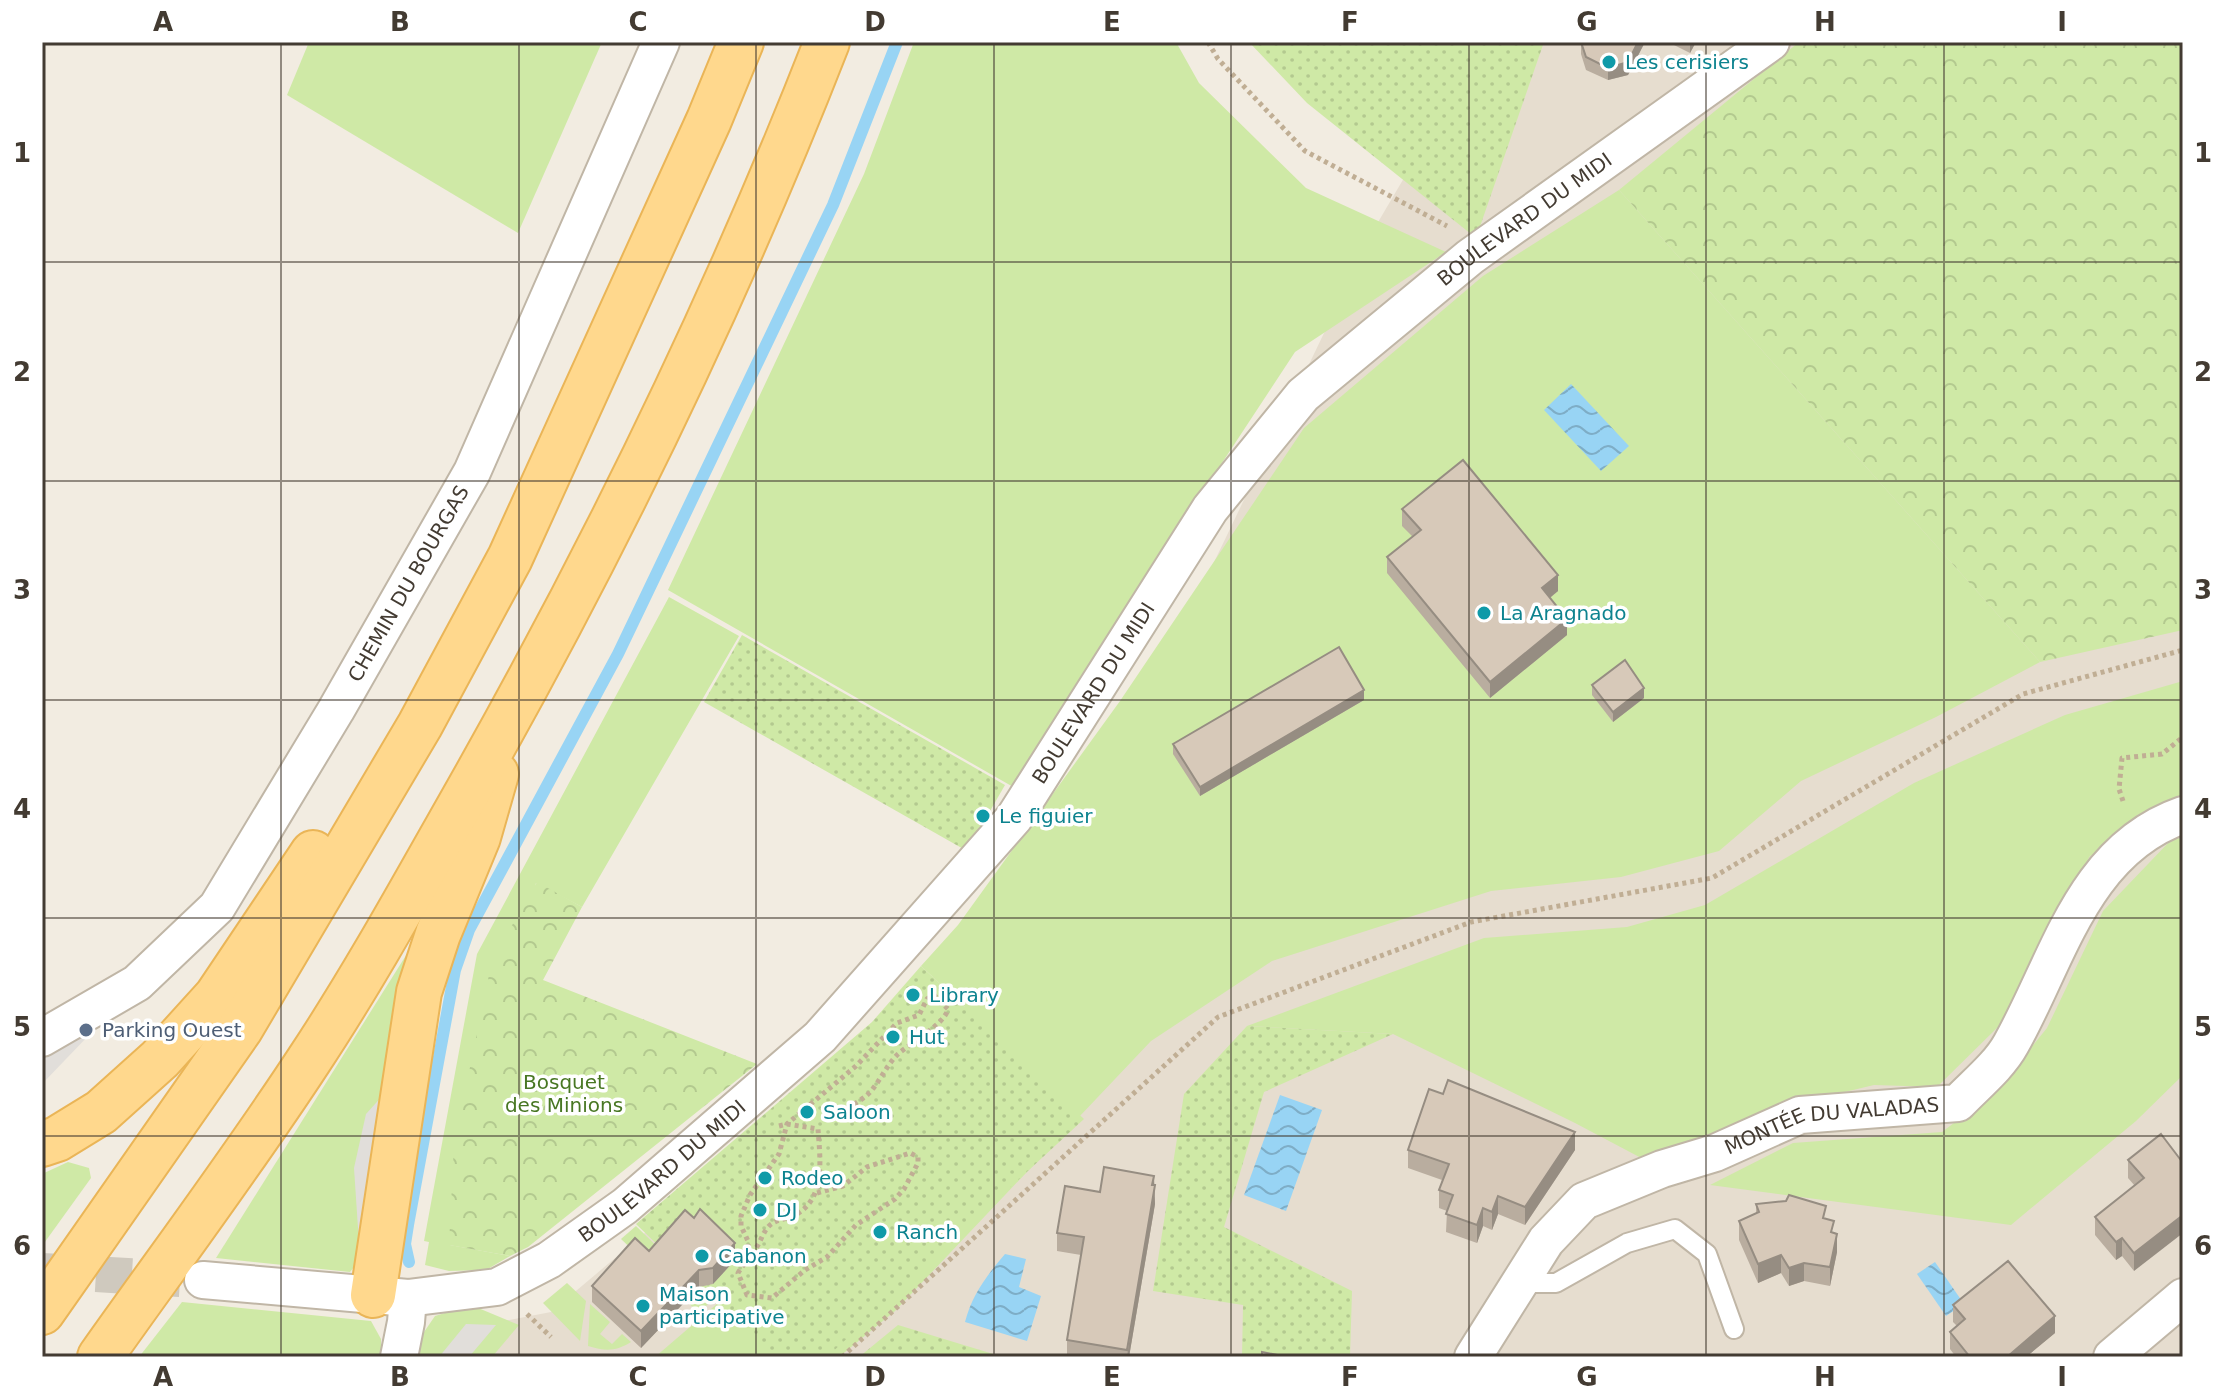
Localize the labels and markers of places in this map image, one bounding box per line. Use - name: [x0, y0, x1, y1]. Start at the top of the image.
- place label: Les cerisiers: [1625, 50, 1749, 74]
- marker: Les cerisiers: [1600, 53, 1618, 71]
- place label: La Aragnado: [1500, 601, 1626, 625]
- marker: La Aragnado: [1475, 604, 1493, 622]
- place label: Le figuier: [999, 804, 1093, 828]
- marker: Le figuier: [974, 807, 992, 825]
- place label: Library: [929, 983, 999, 1007]
- marker: Library: [904, 986, 922, 1004]
- place label: Parking Ouest: [102, 1018, 242, 1042]
- marker: Parking Ouest: [77, 1021, 95, 1039]
- place label: Hut: [909, 1025, 945, 1049]
- marker: Hut: [884, 1028, 902, 1046]
- place label: Saloon: [823, 1100, 891, 1124]
- marker: Saloon: [798, 1103, 816, 1121]
- place label: Rodeo: [781, 1166, 843, 1190]
- marker: Rodeo: [756, 1169, 774, 1187]
- place label: DJ: [776, 1198, 797, 1222]
- marker: DJ: [751, 1201, 769, 1219]
- place label: Ranch: [896, 1220, 958, 1244]
- marker: Ranch: [871, 1223, 889, 1241]
- place label: Cabanon: [718, 1244, 807, 1268]
- marker: Cabanon: [693, 1247, 711, 1265]
- place label: Maison participative: [659, 1282, 785, 1329]
- marker: Maison participative: [634, 1297, 652, 1315]

